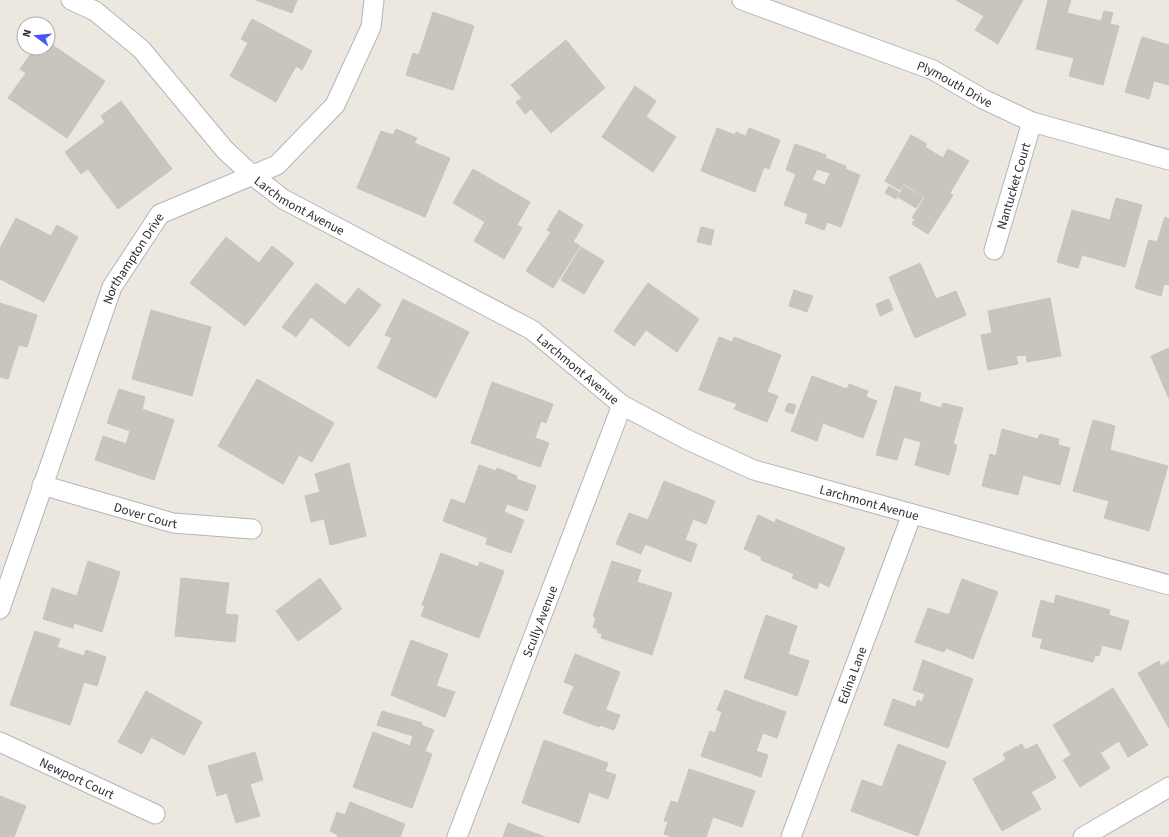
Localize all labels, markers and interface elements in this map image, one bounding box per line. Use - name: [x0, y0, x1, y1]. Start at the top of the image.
- north arrow: [16, 16, 56, 56]
- text: N: [19, 28, 35, 39]
- street label: Plymouth Drive: [914, 57, 995, 112]
- street label: Nantucket Court: [993, 140, 1036, 232]
- street label: Larchmont Avenue: [250, 172, 348, 240]
- street label: Northampton Drive: [99, 209, 168, 307]
- street label: Larchmont Avenue: [533, 330, 623, 409]
- street label: Larchmont Avenue: [817, 481, 921, 525]
- street label: Dover Court: [112, 498, 178, 533]
- street label: Scully Avenue: [518, 583, 562, 660]
- street label: Edina Lane: [834, 644, 872, 707]
- street label: Newport Court: [36, 754, 118, 804]

